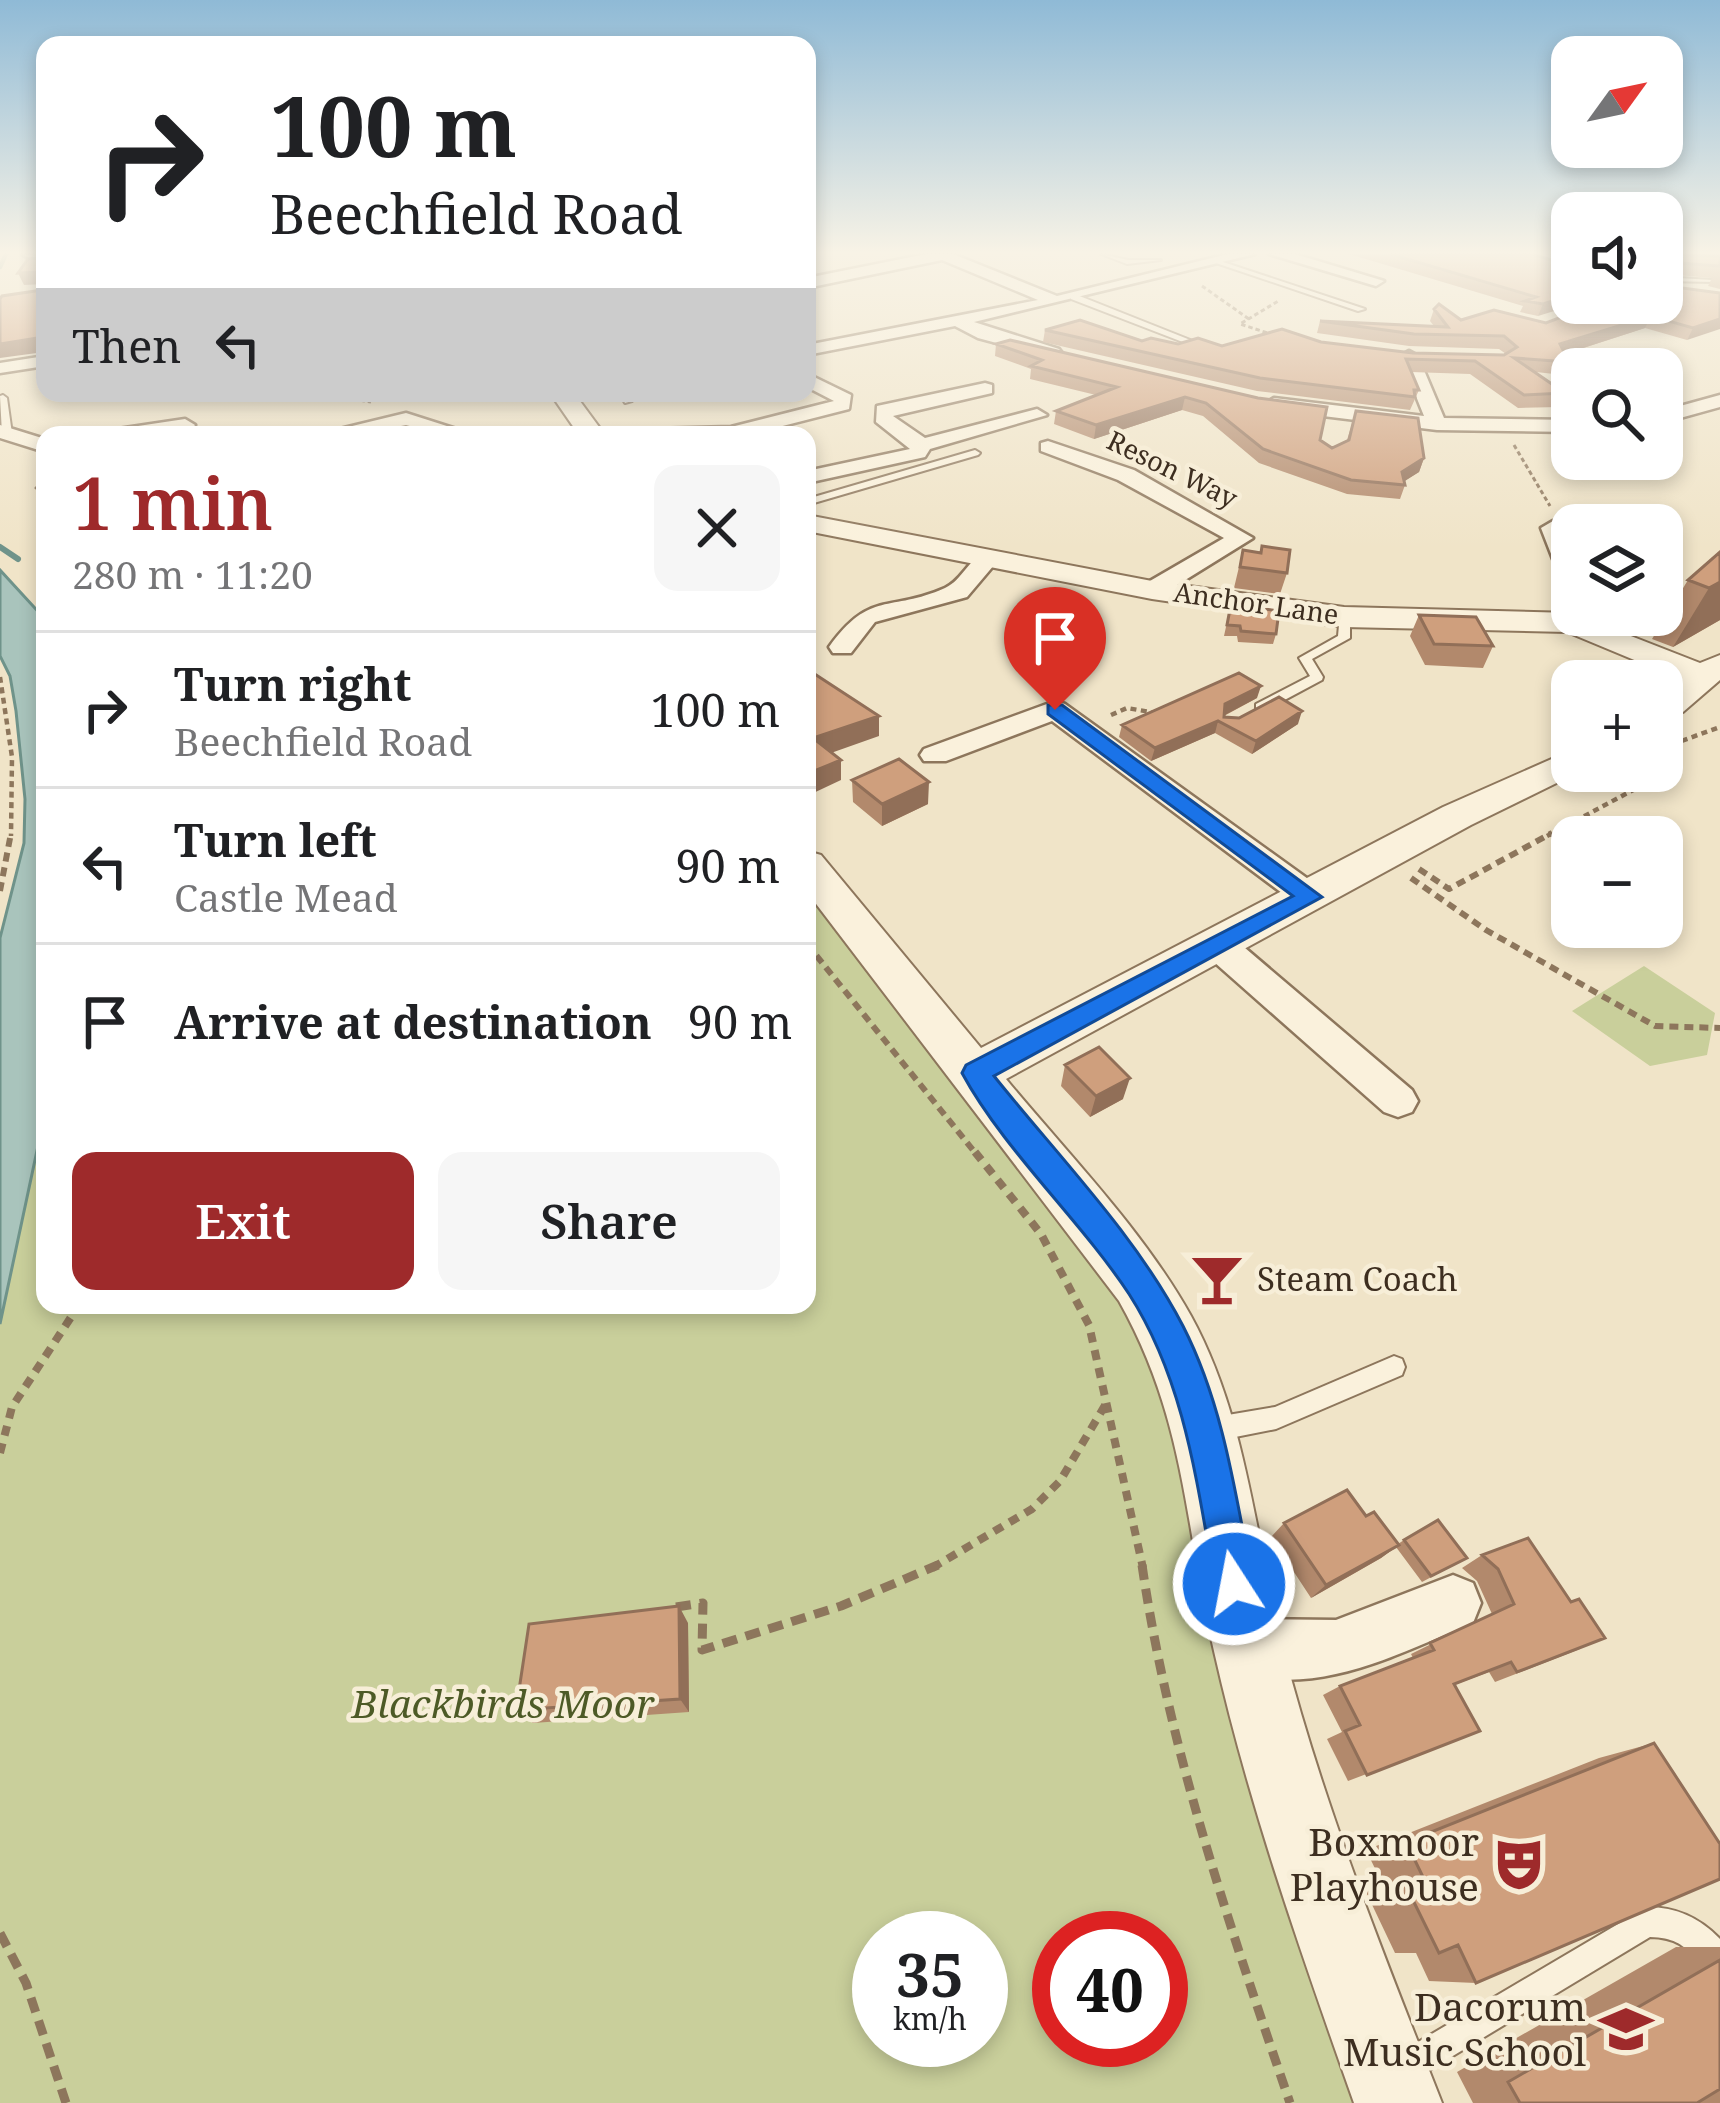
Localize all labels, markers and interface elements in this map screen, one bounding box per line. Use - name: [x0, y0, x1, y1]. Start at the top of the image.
- north arrow: [1551, 36, 1683, 168]
- map controls: [1551, 36, 1683, 948]
- text: 100 m: [270, 67, 517, 182]
- icon: right: [72, 84, 228, 240]
- text: Beechfield Road: [270, 176, 683, 250]
- button: sound: [1551, 192, 1683, 324]
- icon: left: [205, 312, 271, 378]
- text: Then: [72, 315, 181, 376]
- button: search: [1551, 348, 1683, 480]
- street label: Reson Way: [1101, 421, 1245, 516]
- text: 1 min: [72, 453, 273, 551]
- button: close: [654, 465, 780, 591]
- button: layers: [1551, 504, 1683, 636]
- text: 280 m · 11:20: [72, 547, 313, 600]
- street label: Anchor Lane: [1171, 573, 1341, 632]
- pin: [1004, 587, 1106, 710]
- icon: arrive: [1022, 605, 1088, 671]
- text: Turn right: [174, 653, 411, 714]
- button: +: [1551, 660, 1683, 792]
- icon: right: [72, 677, 138, 743]
- text: 100 m: [650, 679, 780, 740]
- text: Beechfield Road: [174, 714, 472, 767]
- text: Turn left: [174, 809, 377, 870]
- button: −: [1551, 816, 1683, 948]
- icon: left: [72, 833, 138, 899]
- text: 90 m: [675, 835, 780, 896]
- text: Castle Mead: [174, 870, 398, 923]
- icon: arrive: [72, 989, 138, 1055]
- text: Arrive at destination: [174, 991, 652, 1052]
- text: 90 m: [688, 991, 792, 1052]
- button: Exit: [72, 1152, 414, 1290]
- button: Share: [438, 1152, 780, 1290]
- bar icon: Steam Coach: [1188, 1250, 1246, 1308]
- place label: Steam Coach: [1257, 1256, 1458, 1301]
- position arrow: [1171, 1521, 1297, 1647]
- park label: Blackbirds Moor: [351, 1676, 655, 1729]
- place label: Boxmoor Playhouse: [1290, 1814, 1479, 1912]
- theatre icon: Boxmoor Playhouse: [1490, 1835, 1548, 1893]
- speed limit sign: 40: [1032, 1911, 1188, 2067]
- text: 35: [896, 1933, 964, 2015]
- place label: Dacorum Music School: [1343, 1979, 1586, 2077]
- text: km/h: [893, 1998, 967, 2039]
- school or university icon: Dacorum Music School: [1597, 2000, 1655, 2058]

